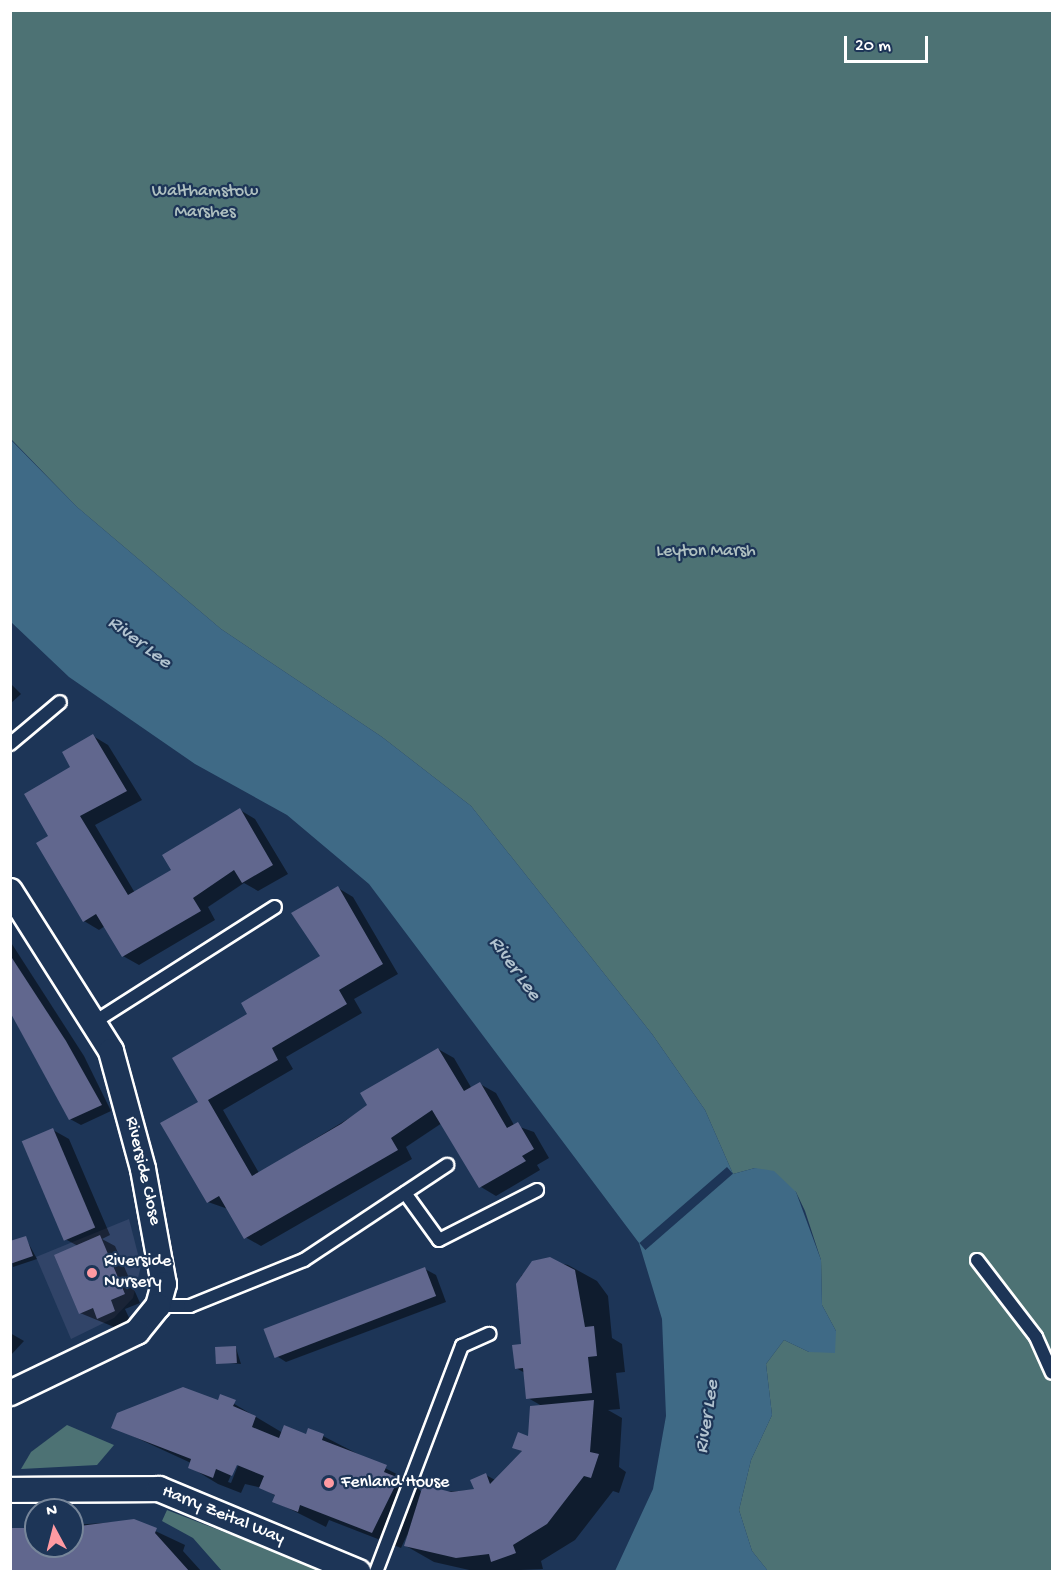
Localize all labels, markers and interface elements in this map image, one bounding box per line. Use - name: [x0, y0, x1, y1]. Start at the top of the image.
- scale bar: [847, 24, 931, 62]
- text: 20 m: [855, 36, 891, 57]
- park label: Walthamstow Marshes: [152, 182, 258, 224]
- park label: Leyton Marsh: [656, 541, 756, 563]
- water label: River Lee: [102, 611, 176, 675]
- water label: River Lee: [483, 932, 545, 1006]
- street label: Riverside Close: [119, 1115, 165, 1227]
- place label: Riverside Nursery: [104, 1252, 171, 1294]
- marker: Riverside Nursery: [85, 1266, 99, 1280]
- water label: River Lee: [690, 1379, 726, 1455]
- place label: Fenland House: [341, 1472, 449, 1494]
- marker: Fenland House: [322, 1476, 336, 1490]
- street label: Harry Zeital Way: [158, 1482, 288, 1550]
- north arrow: [24, 1498, 84, 1558]
- text: N: [46, 1502, 58, 1522]

